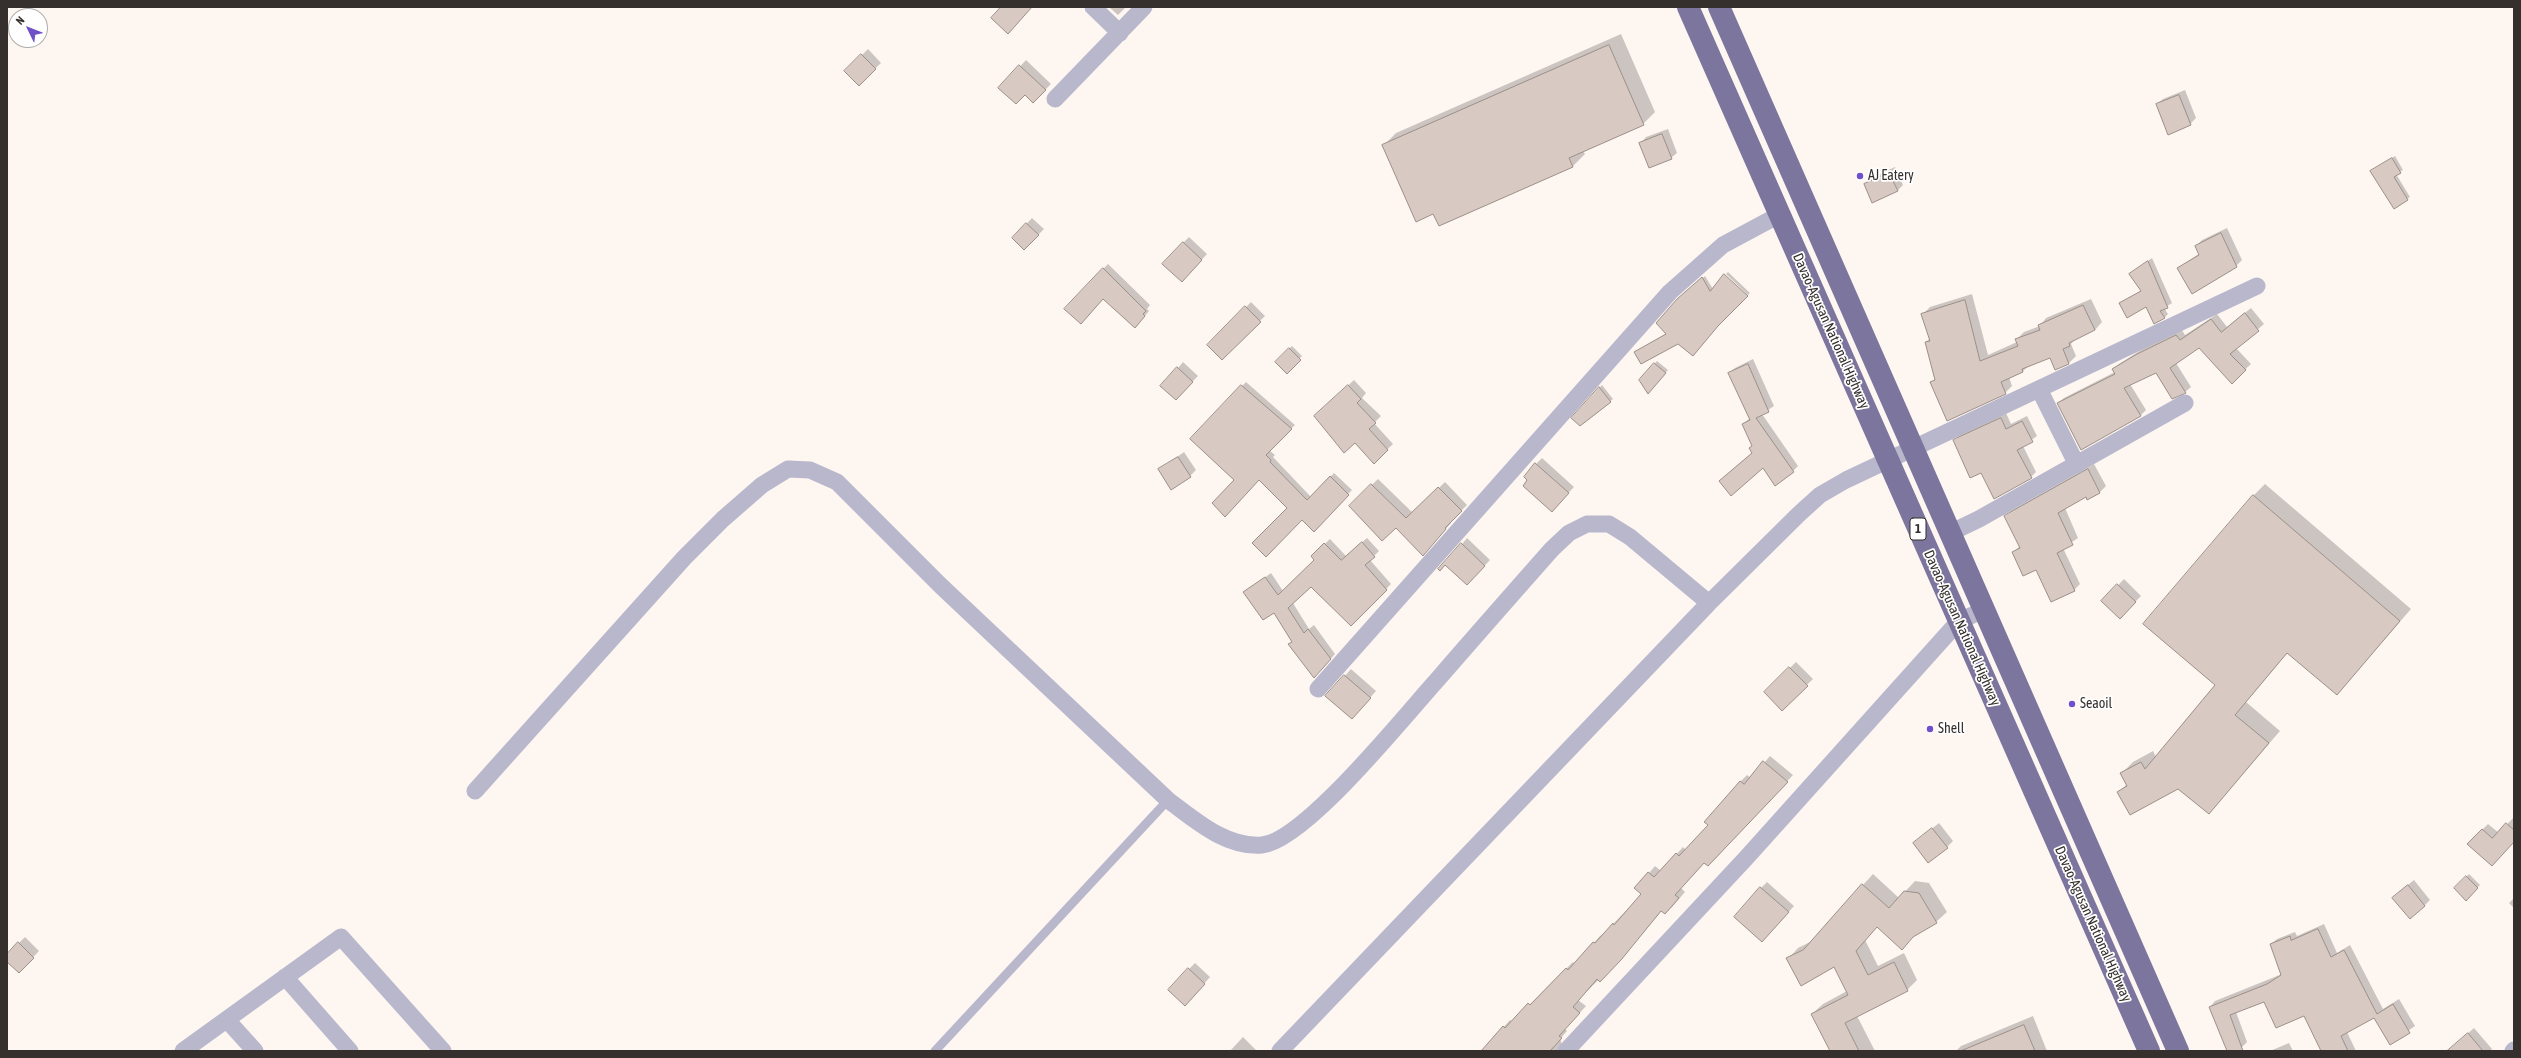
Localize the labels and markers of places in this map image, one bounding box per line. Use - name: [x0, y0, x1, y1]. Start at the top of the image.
- place label: AJ Eatery: [1868, 168, 1914, 184]
- marker: AJ Eatery: [1855, 171, 1865, 181]
- place label: Seaoil: [2080, 696, 2112, 712]
- marker: Seaoil: [2067, 699, 2077, 709]
- place label: Shell: [1938, 721, 1964, 737]
- marker: Shell: [1925, 724, 1935, 734]

